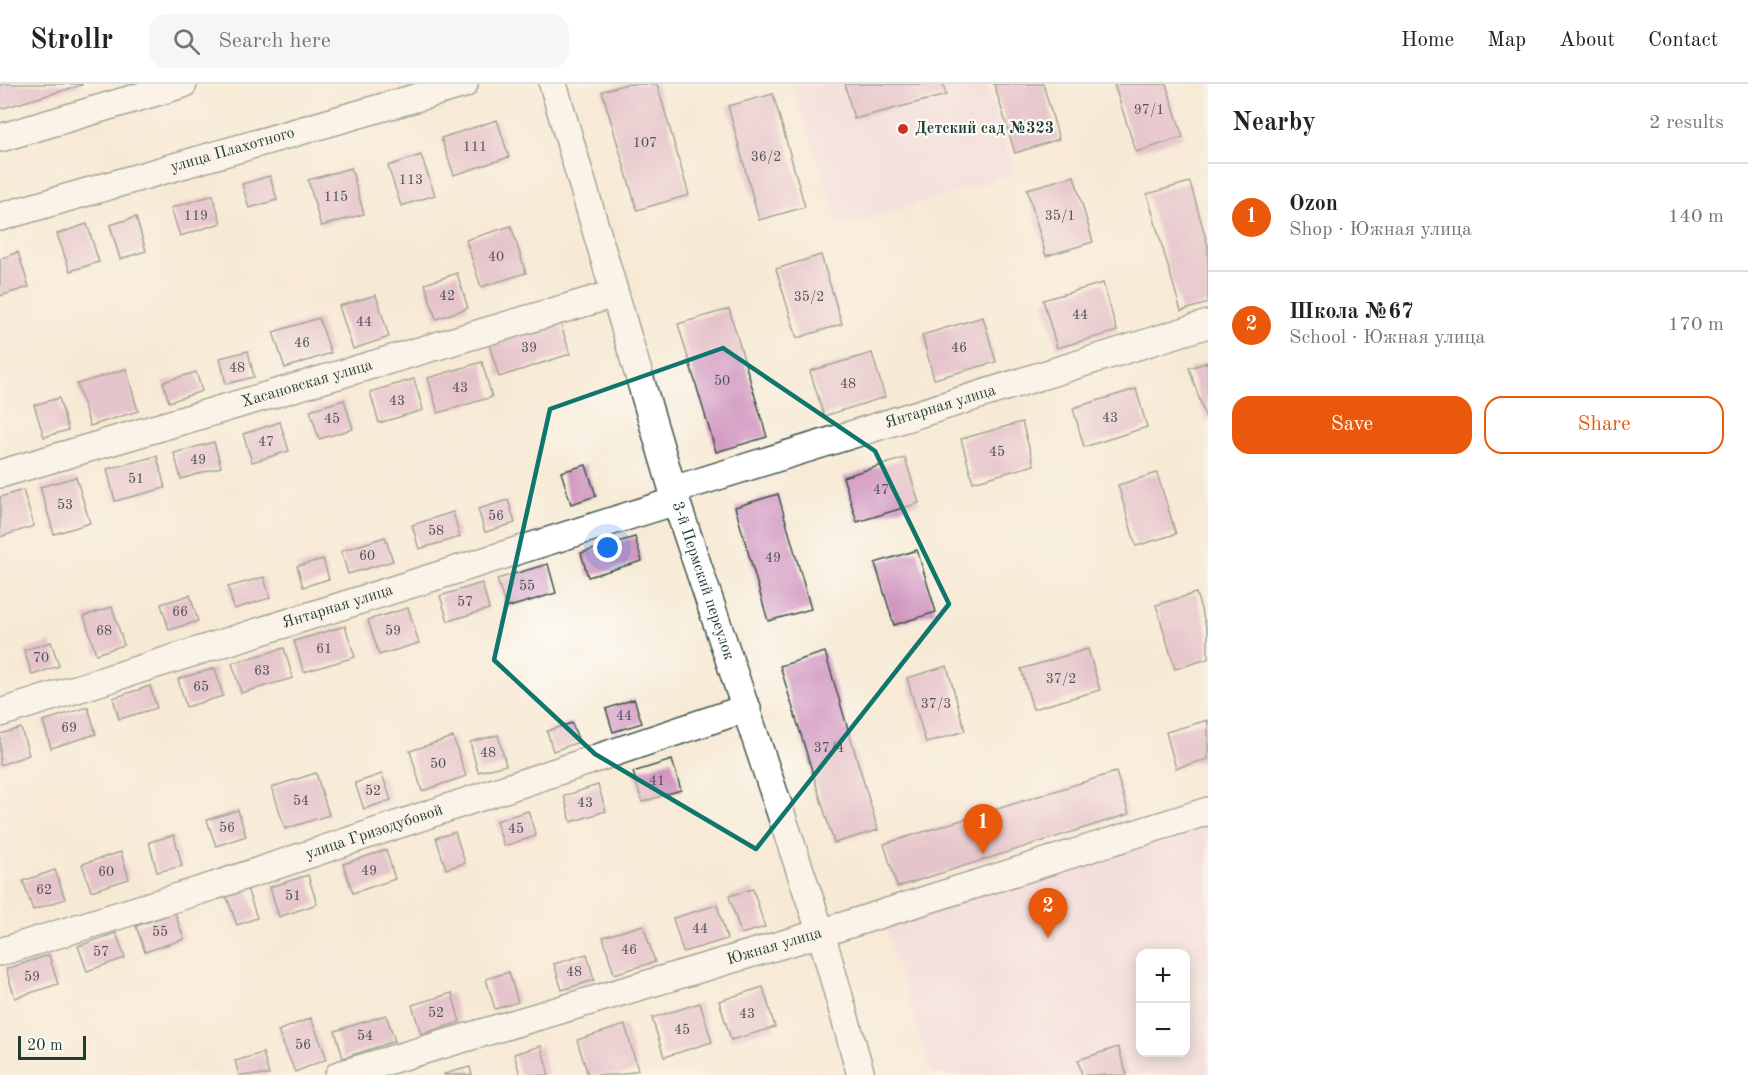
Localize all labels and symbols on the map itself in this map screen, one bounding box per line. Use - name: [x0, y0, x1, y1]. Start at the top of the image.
- house number: 97/1: [1134, 103, 1164, 117]
- place label: Детский сад №323: [915, 121, 1054, 137]
- marker: Детский сад №323: [896, 122, 910, 136]
- street label: улица Плахотного: [169, 125, 297, 176]
- house number: 107: [633, 136, 657, 150]
- house number: 111: [463, 140, 487, 154]
- house number: 36/2: [751, 150, 781, 164]
- house number: 113: [399, 173, 423, 187]
- house number: 115: [324, 190, 348, 204]
- house number: 119: [184, 209, 208, 223]
- house number: 35/1: [1045, 209, 1075, 223]
- house number: 40: [488, 250, 504, 264]
- house number: 42: [439, 289, 455, 303]
- house number: 35/2: [794, 290, 824, 304]
- house number: 44: [1072, 308, 1088, 322]
- house number: 44: [356, 315, 372, 329]
- house number: 46: [294, 336, 310, 350]
- house number: 39: [521, 341, 537, 355]
- house number: 46: [951, 341, 967, 355]
- street label: Хасановская улица: [240, 357, 375, 411]
- house number: 48: [229, 361, 245, 375]
- house number: 50: [714, 374, 730, 388]
- house number: 48: [840, 377, 856, 391]
- house number: 43: [452, 381, 468, 395]
- street label: Янтарная улица: [883, 382, 998, 432]
- house number: 43: [389, 394, 405, 408]
- house number: 43: [1102, 411, 1118, 425]
- house number: 45: [324, 412, 340, 426]
- house number: 47: [258, 435, 274, 449]
- house number: 45: [989, 445, 1005, 459]
- house number: 49: [190, 453, 206, 467]
- house number: 51: [128, 472, 144, 486]
- house number: 47: [873, 483, 889, 497]
- house number: 53: [57, 498, 73, 512]
- street label: 3-й Пермский переулок: [669, 500, 737, 662]
- house number: 56: [488, 509, 504, 523]
- house number: 58: [428, 524, 444, 538]
- your location: [593, 533, 622, 562]
- house number: 60: [359, 549, 375, 563]
- house number: 49: [765, 551, 781, 565]
- house number: 55: [519, 579, 535, 593]
- street label: Янтарная улица: [281, 582, 395, 632]
- house number: 57: [457, 595, 473, 609]
- house number: 66: [172, 605, 188, 619]
- house number: 68: [96, 624, 112, 638]
- house number: 59: [385, 624, 401, 638]
- house number: 61: [316, 642, 332, 656]
- house number: 70: [33, 651, 49, 665]
- house number: 63: [254, 664, 270, 678]
- house number: 37/2: [1046, 672, 1076, 686]
- house number: 65: [193, 680, 209, 694]
- house number: 37/3: [921, 697, 951, 711]
- house number: 44: [616, 709, 632, 723]
- house number: 69: [61, 721, 77, 735]
- house number: 37/4: [814, 741, 844, 755]
- house number: 48: [480, 746, 496, 760]
- house number: 50: [430, 757, 446, 771]
- house number: 41: [649, 774, 665, 788]
- house number: 52: [365, 784, 381, 798]
- house number: 54: [293, 794, 309, 808]
- house number: 43: [577, 796, 593, 810]
- street label: улица Гризодубовой: [304, 802, 445, 863]
- pin: 1: [964, 804, 1002, 854]
- house number: 56: [219, 821, 235, 835]
- house number: 45: [508, 822, 524, 836]
- house number: 49: [361, 864, 377, 878]
- house number: 60: [98, 865, 114, 879]
- house number: 62: [36, 883, 52, 897]
- pin: 2: [1028, 888, 1068, 938]
- house number: 51: [285, 889, 301, 903]
- house number: 44: [692, 922, 708, 936]
- house number: 55: [152, 925, 168, 939]
- street label: Южная улица: [725, 925, 824, 968]
- house number: 46: [621, 943, 637, 957]
- house number: 57: [93, 945, 109, 959]
- house number: 48: [566, 965, 582, 979]
- house number: 59: [24, 970, 40, 984]
- house number: 52: [428, 1006, 444, 1020]
- house number: 43: [739, 1007, 755, 1021]
- house number: 45: [674, 1023, 690, 1037]
- house number: 54: [357, 1029, 373, 1043]
- scale bar: [18, 1033, 86, 1060]
- house number: 56: [295, 1038, 311, 1052]

